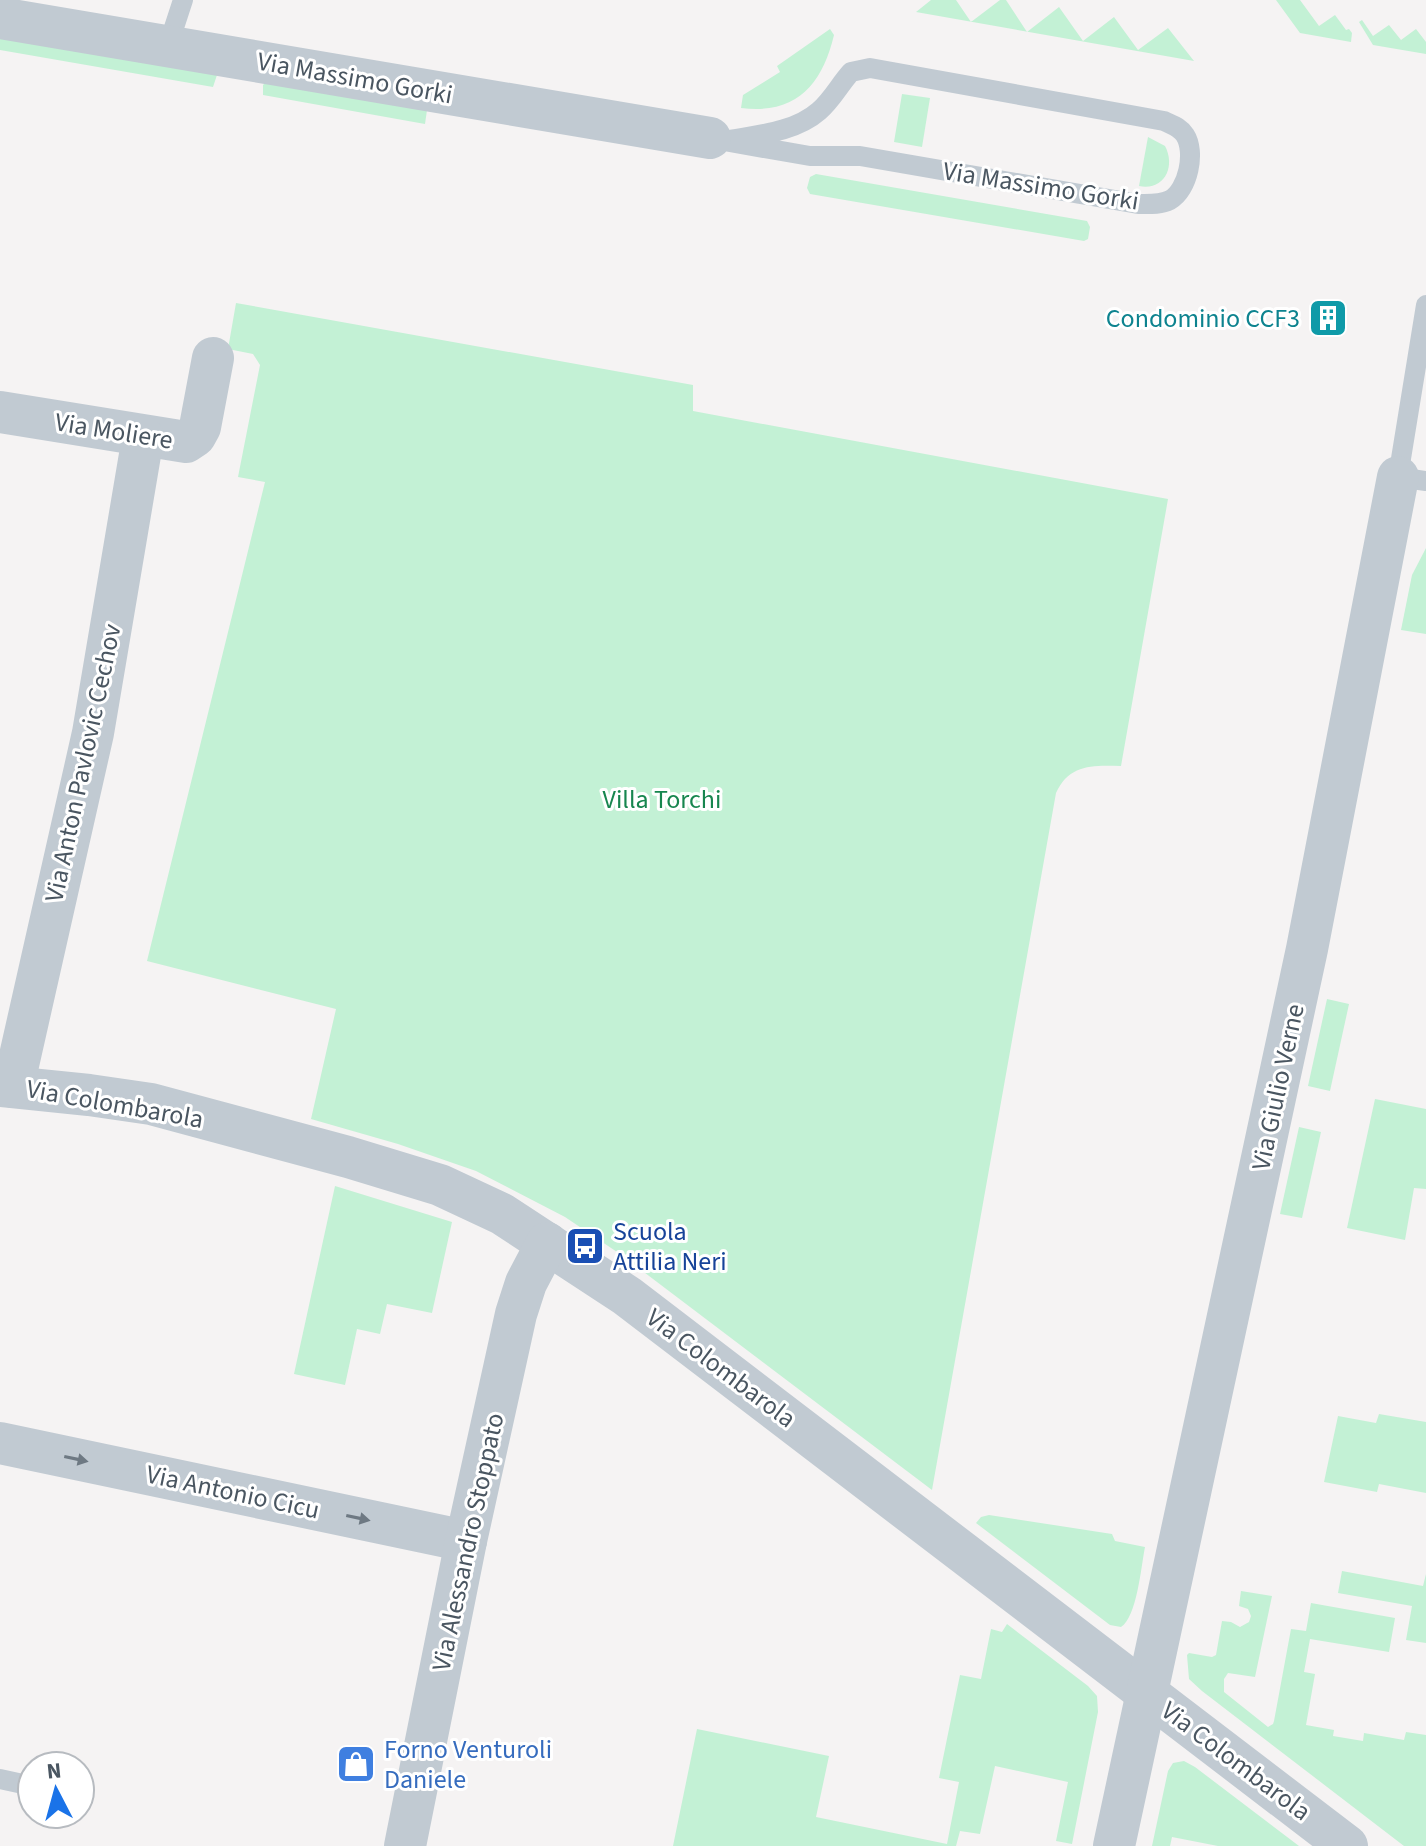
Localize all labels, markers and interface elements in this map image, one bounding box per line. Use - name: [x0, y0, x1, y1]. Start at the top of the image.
- street label: Via Massimo Gorki: [255, 43, 455, 113]
- street label: Via Massimo Gorki: [941, 152, 1141, 220]
- building icon: Condominio CCF3: [1307, 297, 1349, 339]
- place label: Condominio CCF3: [1106, 300, 1300, 337]
- street label: Via Moliere: [53, 403, 175, 459]
- street label: Via Anton Pavlovic Cechov: [35, 621, 131, 905]
- park label: Villa Torchi: [603, 781, 721, 818]
- street label: Via Giulio Verne: [1242, 1000, 1314, 1174]
- street label: Via Colombarola: [24, 1070, 206, 1138]
- place label: Scuola Attilia Neri: [613, 1213, 727, 1280]
- bus stop icon: Scuola Attilia Neri: [564, 1225, 606, 1267]
- street label: Via Colombarola: [638, 1299, 804, 1437]
- street label: Via Alessandro Stoppato: [423, 1410, 513, 1674]
- one-way arrow: [64, 1453, 89, 1466]
- street label: Via Antonio Cicu: [143, 1456, 323, 1528]
- one-way arrow: [346, 1513, 371, 1525]
- street label: Via Colombarola: [1153, 1692, 1319, 1830]
- place label: Forno Venturoli Daniele: [384, 1731, 552, 1798]
- shop icon: Forno Venturoli Daniele: [335, 1743, 377, 1785]
- north arrow: [16, 1750, 96, 1830]
- text: N: [45, 1754, 63, 1788]

